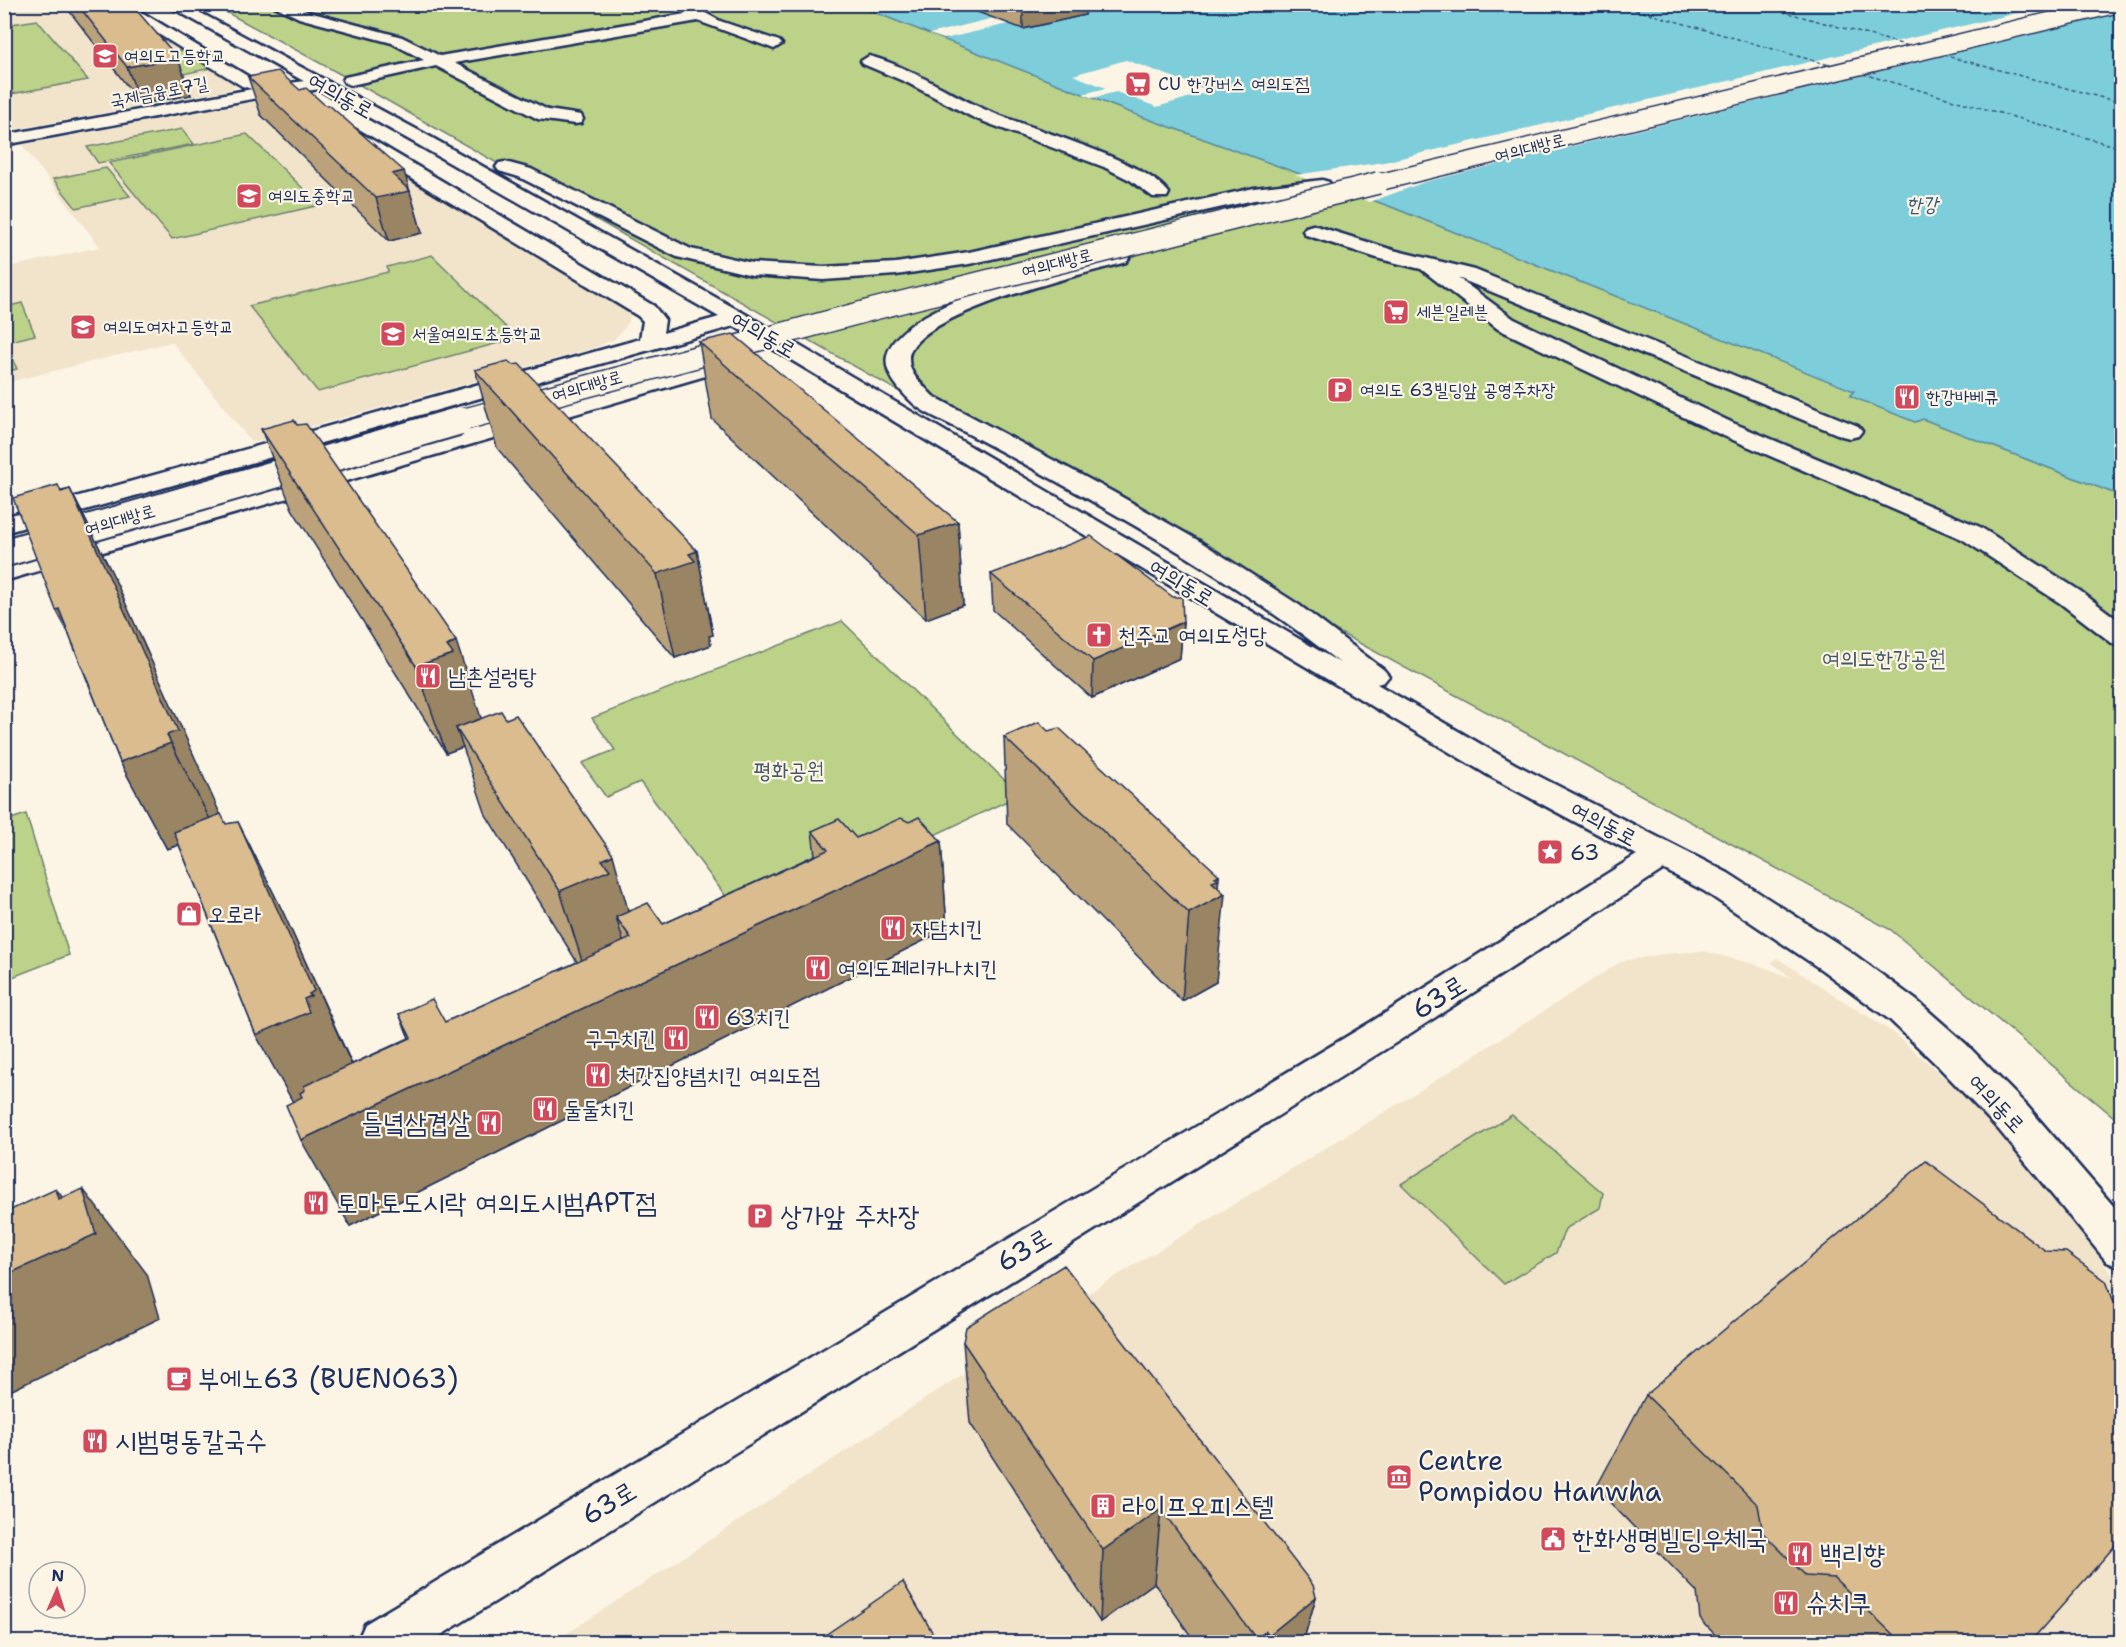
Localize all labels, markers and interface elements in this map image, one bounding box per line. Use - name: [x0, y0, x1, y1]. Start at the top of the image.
- school or university icon: 여의도고등학교: [90, 41, 120, 71]
- place label: 여의도고등학교: [124, 44, 225, 68]
- street label: 여의동로: [303, 66, 379, 125]
- supermarket icon: CU 한강버스 여의도점: [1123, 69, 1153, 99]
- street label: 국제금융로7길: [108, 71, 211, 113]
- place label: CU 한강버스 여의도점: [1158, 72, 1310, 96]
- street label: 여의대방로: [1492, 128, 1568, 168]
- school or university icon: 여의도중학교: [234, 181, 264, 211]
- place label: 여의도중학교: [268, 184, 355, 208]
- water label: 한강: [1906, 191, 1941, 217]
- street label: 여의대방로: [1019, 243, 1095, 283]
- supermarket icon: 세븐일레븐: [1381, 297, 1411, 327]
- place label: 세븐일레븐: [1416, 300, 1488, 324]
- street label: 여의동로: [726, 304, 802, 365]
- school or university icon: 여의도여자고등학교: [68, 312, 98, 342]
- place label: 여의도여자고등학교: [103, 315, 233, 339]
- school or university icon: 서울여의도초등학교: [378, 319, 408, 349]
- place label: 서울여의도초등학교: [412, 322, 542, 346]
- street label: 여의대방로: [549, 364, 625, 408]
- parking icon: 여의도 63빌딩앞 공영주차장: [1325, 375, 1355, 405]
- place label: 여의도 63빌딩앞 공영주차장: [1360, 378, 1556, 402]
- restaurant icon: 한강바베큐: [1892, 382, 1922, 412]
- place label: 한강바베큐: [1926, 385, 1998, 409]
- street label: 여의대방로: [82, 498, 158, 542]
- street label: 여의동로: [1144, 552, 1220, 613]
- church icon: 천주교 여의도성당: [1084, 620, 1114, 650]
- place label: 천주교 여의도성당: [1118, 621, 1267, 650]
- park label: 여의도한강공원: [1822, 644, 1946, 673]
- restaurant icon: 남촌설렁탕: [413, 661, 443, 691]
- place label: 남촌설렁탕: [448, 662, 537, 691]
- park label: 평화공원: [754, 756, 824, 785]
- street label: 여의동로: [1566, 794, 1642, 853]
- place icon: 63: [1535, 837, 1565, 867]
- place label: 63: [1570, 838, 1599, 867]
- shop icon: 오로라: [174, 899, 204, 929]
- place label: 오로라: [208, 900, 261, 929]
- restaurant icon: 자담치킨: [878, 913, 908, 943]
- place label: 자담치킨: [912, 914, 983, 943]
- restaurant icon: 여의도페리카나치킨: [803, 953, 833, 983]
- place label: 여의도페리카나치킨: [838, 954, 997, 983]
- street label: 63로: [1404, 966, 1473, 1028]
- restaurant icon: 63치킨: [692, 1002, 722, 1032]
- place label: 63치킨: [726, 1003, 791, 1032]
- restaurant icon: 구구치킨: [661, 1023, 691, 1053]
- place label: 구구치킨: [585, 1024, 656, 1053]
- restaurant icon: 처갓집양념치킨 여의도점: [583, 1060, 613, 1090]
- place label: 처갓집양념치킨 여의도점: [618, 1061, 820, 1090]
- street label: 여의동로: [1962, 1068, 2031, 1139]
- restaurant icon: 둘둘치킨: [530, 1094, 560, 1124]
- place label: 둘둘치킨: [564, 1095, 635, 1124]
- place label: 들녘삼겹살: [361, 1104, 470, 1141]
- restaurant icon: 들녘삼겹살: [474, 1108, 504, 1138]
- place label: 토마토도시락 여의도시범APT점: [336, 1184, 657, 1221]
- restaurant icon: 토마토도시락 여의도시범APT점: [301, 1188, 331, 1218]
- place label: 상가앞 주차장: [780, 1197, 920, 1234]
- parking icon: 상가앞 주차장: [745, 1201, 775, 1231]
- street label: 63로: [989, 1219, 1058, 1280]
- place label: 부에노63 (BUENO63): [198, 1360, 458, 1397]
- cafe icon: 부에노63 (BUENO63): [164, 1364, 194, 1394]
- place label: 시범명동칼국수: [115, 1422, 267, 1459]
- restaurant icon: 시범명동칼국수: [80, 1426, 110, 1456]
- place label: Centre Pompidou Hanwha: [1418, 1442, 1662, 1510]
- museum icon: Centre Pompidou Hanwha: [1384, 1462, 1414, 1492]
- street label: 63로: [574, 1472, 643, 1533]
- place label: 라이프오피스텔: [1122, 1487, 1274, 1524]
- building icon: 라이프오피스텔: [1088, 1491, 1118, 1521]
- place label: 한화생명빌딩우체국: [1572, 1520, 1768, 1557]
- public building icon: 한화생명빌딩우체국: [1538, 1524, 1568, 1554]
- place label: 백리향: [1820, 1535, 1885, 1572]
- restaurant icon: 백리향: [1785, 1539, 1815, 1569]
- north arrow: [27, 1560, 87, 1620]
- text: N: [51, 1565, 65, 1586]
- place label: 슈치쿠: [1806, 1584, 1871, 1621]
- restaurant icon: 슈치쿠: [1771, 1588, 1801, 1618]

